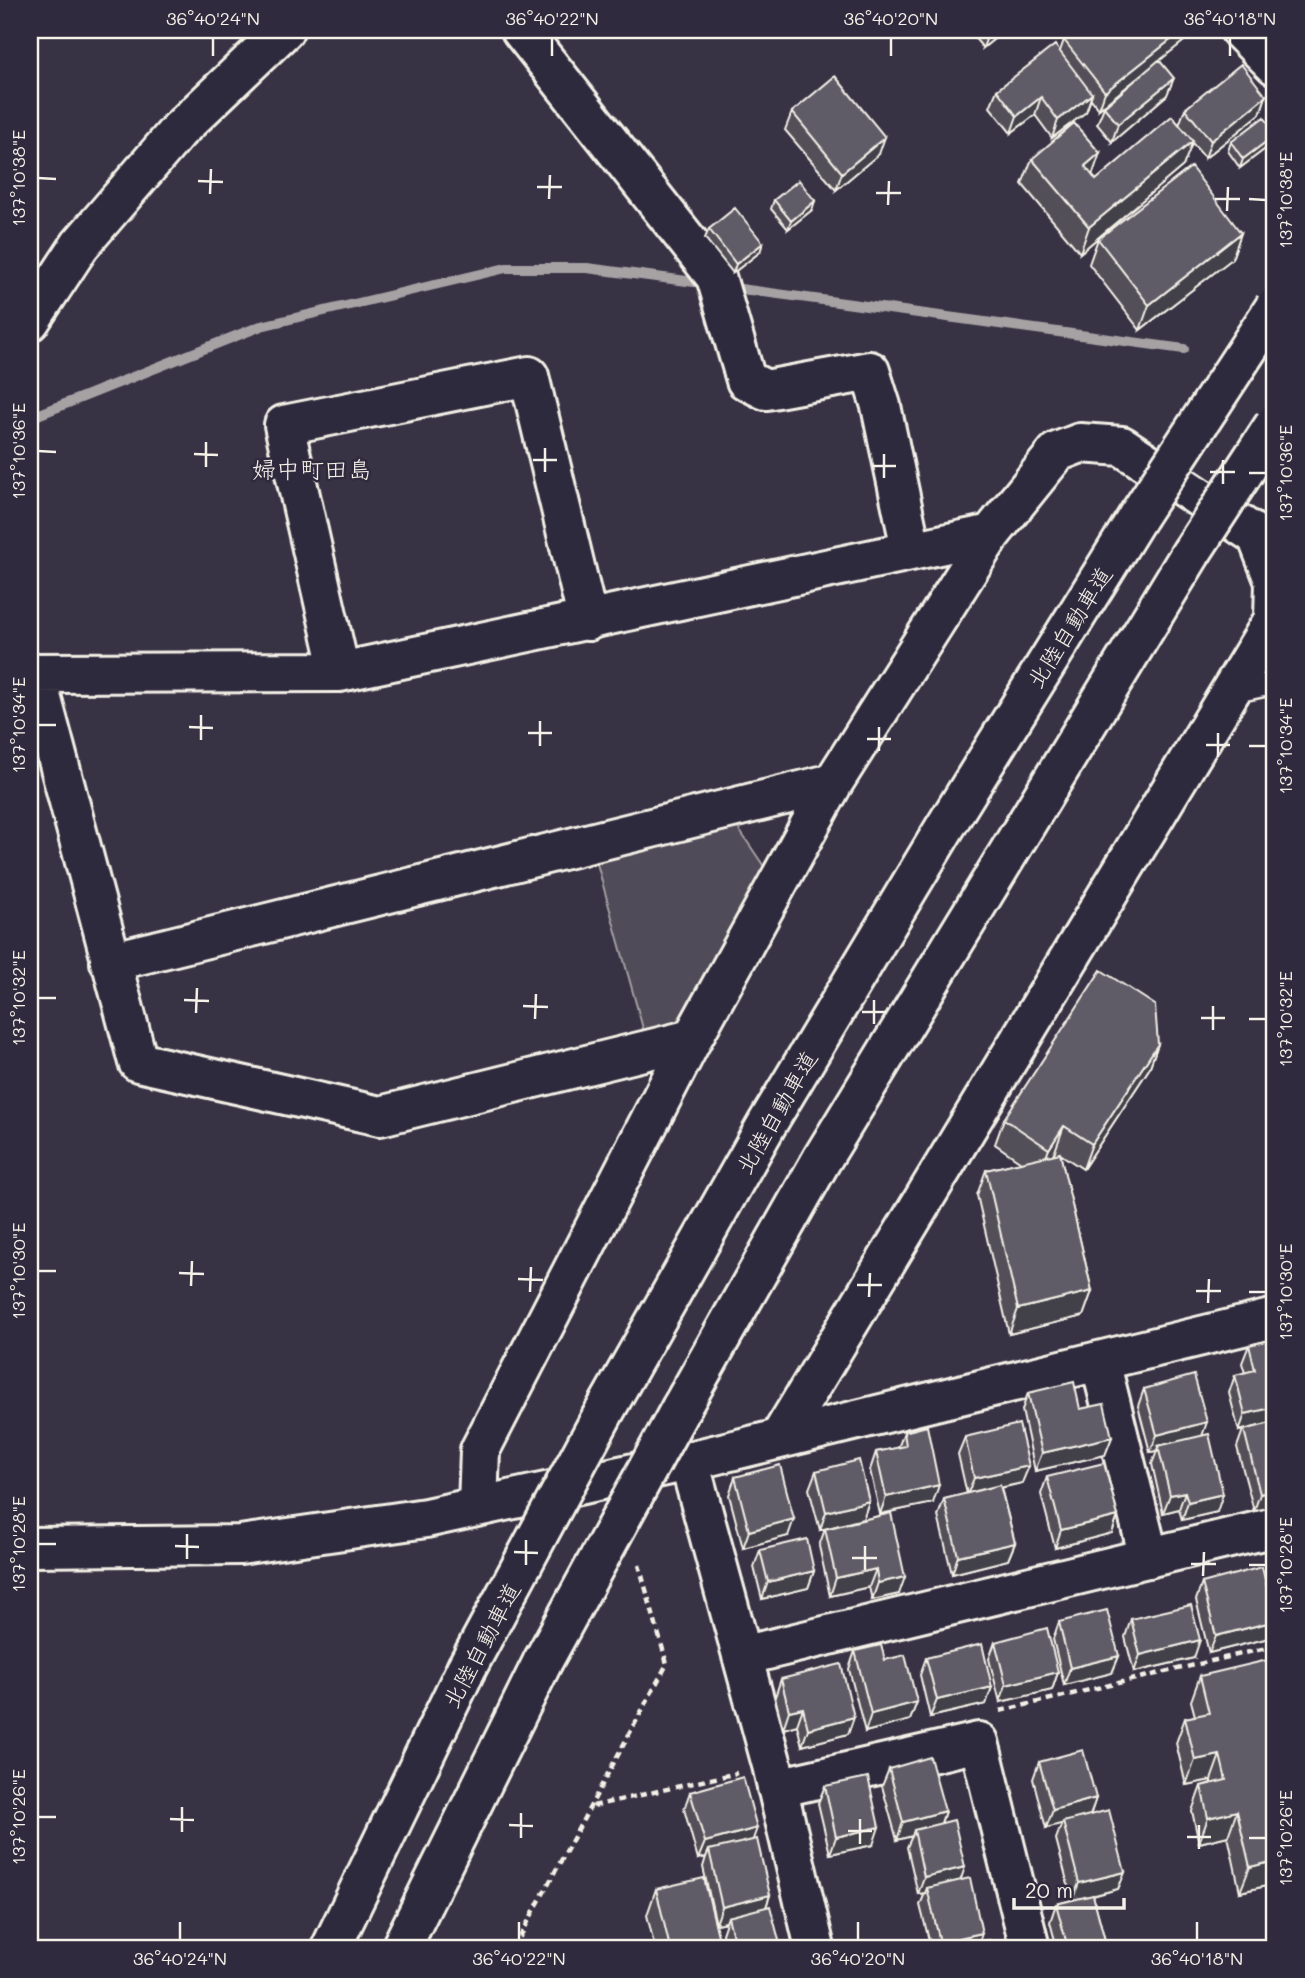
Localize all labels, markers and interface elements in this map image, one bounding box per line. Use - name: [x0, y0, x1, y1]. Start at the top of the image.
- text: 36°40'24"N: [166, 6, 260, 30]
- text: 36°40'22"N: [505, 6, 599, 30]
- text: 36°40'20"N: [844, 6, 938, 30]
- text: 36°40'18"N: [1184, 6, 1276, 30]
- text: 137°10'38"E: [6, 130, 30, 226]
- text: 137°10'38"E: [1273, 152, 1297, 248]
- text: 137°10'36"E: [6, 403, 30, 499]
- text: 137°10'36"E: [1273, 425, 1297, 521]
- district label: 婦中町田島: [252, 453, 372, 484]
- street label: 北陸自動車道: [1020, 561, 1118, 693]
- text: 137°10'34"E: [6, 677, 30, 773]
- text: 137°10'34"E: [1273, 698, 1297, 794]
- text: 137°10'32"E: [6, 950, 30, 1046]
- text: 137°10'32"E: [1273, 971, 1297, 1067]
- street label: 北陸自動車道: [729, 1045, 823, 1179]
- text: 137°10'30"E: [6, 1223, 30, 1319]
- text: 137°10'30"E: [1273, 1244, 1297, 1340]
- text: 137°10'28"E: [6, 1496, 30, 1592]
- text: 137°10'28"E: [1273, 1517, 1297, 1613]
- street label: 北陸自動車道: [435, 1577, 527, 1713]
- text: 137°10'26"E: [6, 1769, 30, 1865]
- text: 137°10'26"E: [1273, 1790, 1297, 1886]
- scale bar: [1014, 1866, 1125, 1910]
- text: 20 m: [1025, 1876, 1073, 1903]
- text: 36°40'24"N: [133, 1946, 227, 1970]
- text: 36°40'22"N: [472, 1946, 566, 1970]
- text: 36°40'20"N: [811, 1946, 905, 1970]
- text: 36°40'18"N: [1151, 1946, 1243, 1970]

